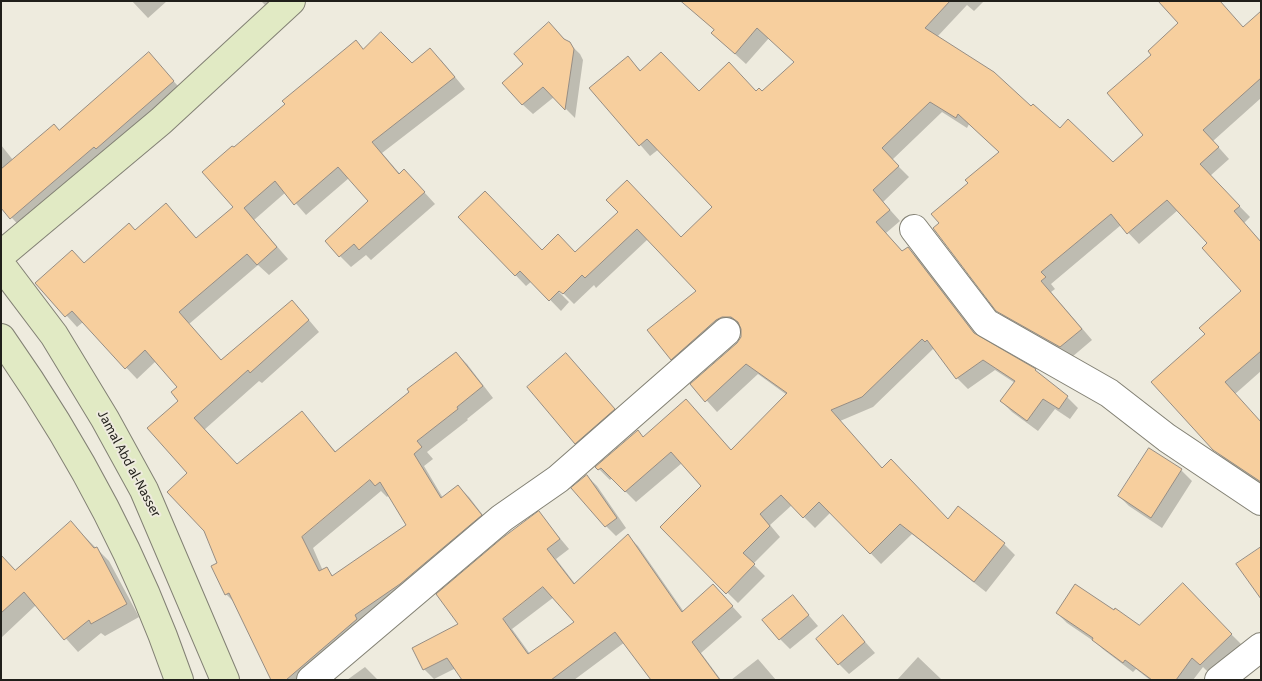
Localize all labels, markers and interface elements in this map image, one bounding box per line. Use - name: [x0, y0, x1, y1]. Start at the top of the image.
- street label: Jamal Abd al-Nasser: [93, 407, 163, 521]

